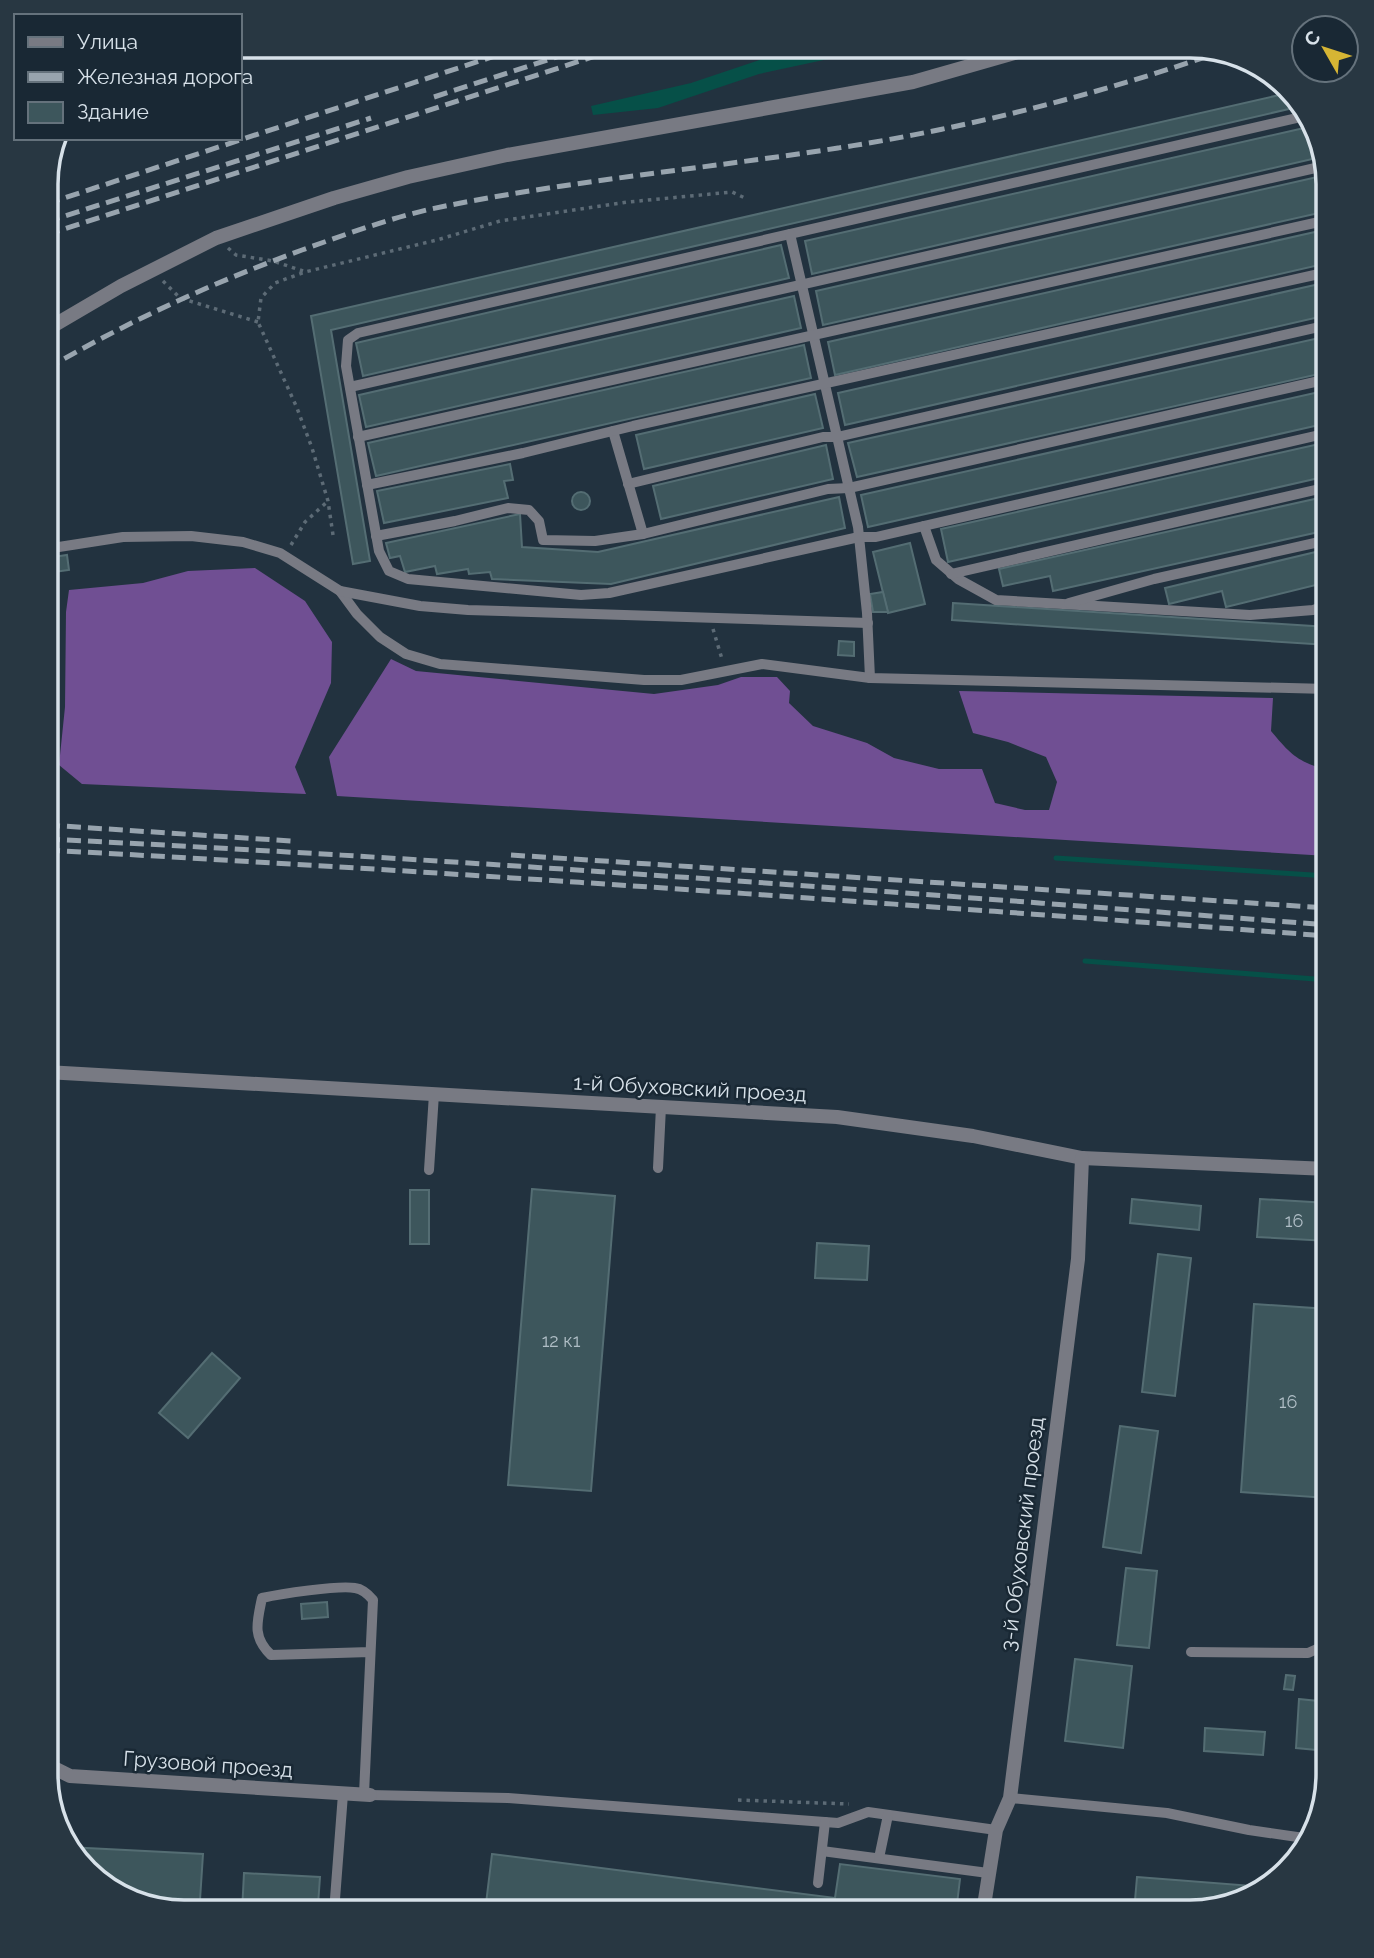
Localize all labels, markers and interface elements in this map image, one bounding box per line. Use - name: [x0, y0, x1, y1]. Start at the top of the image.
- legend: [14, 14, 242, 140]
- north arrow: [1290, 14, 1360, 84]
- text: С: [1299, 26, 1324, 50]
- text: Улица: [77, 29, 138, 54]
- text: Железная дорога: [77, 64, 253, 89]
- text: Здание: [77, 99, 149, 124]
- street label: 1-й Обуховский проезд: [573, 1069, 807, 1107]
- house number: 16: [1285, 1210, 1303, 1231]
- house number: 12 к1: [542, 1330, 581, 1351]
- house number: 16: [1279, 1391, 1297, 1412]
- street label: 3-й Обуховский проезд: [995, 1415, 1049, 1653]
- street label: Грузовой проезд: [122, 1746, 294, 1782]

